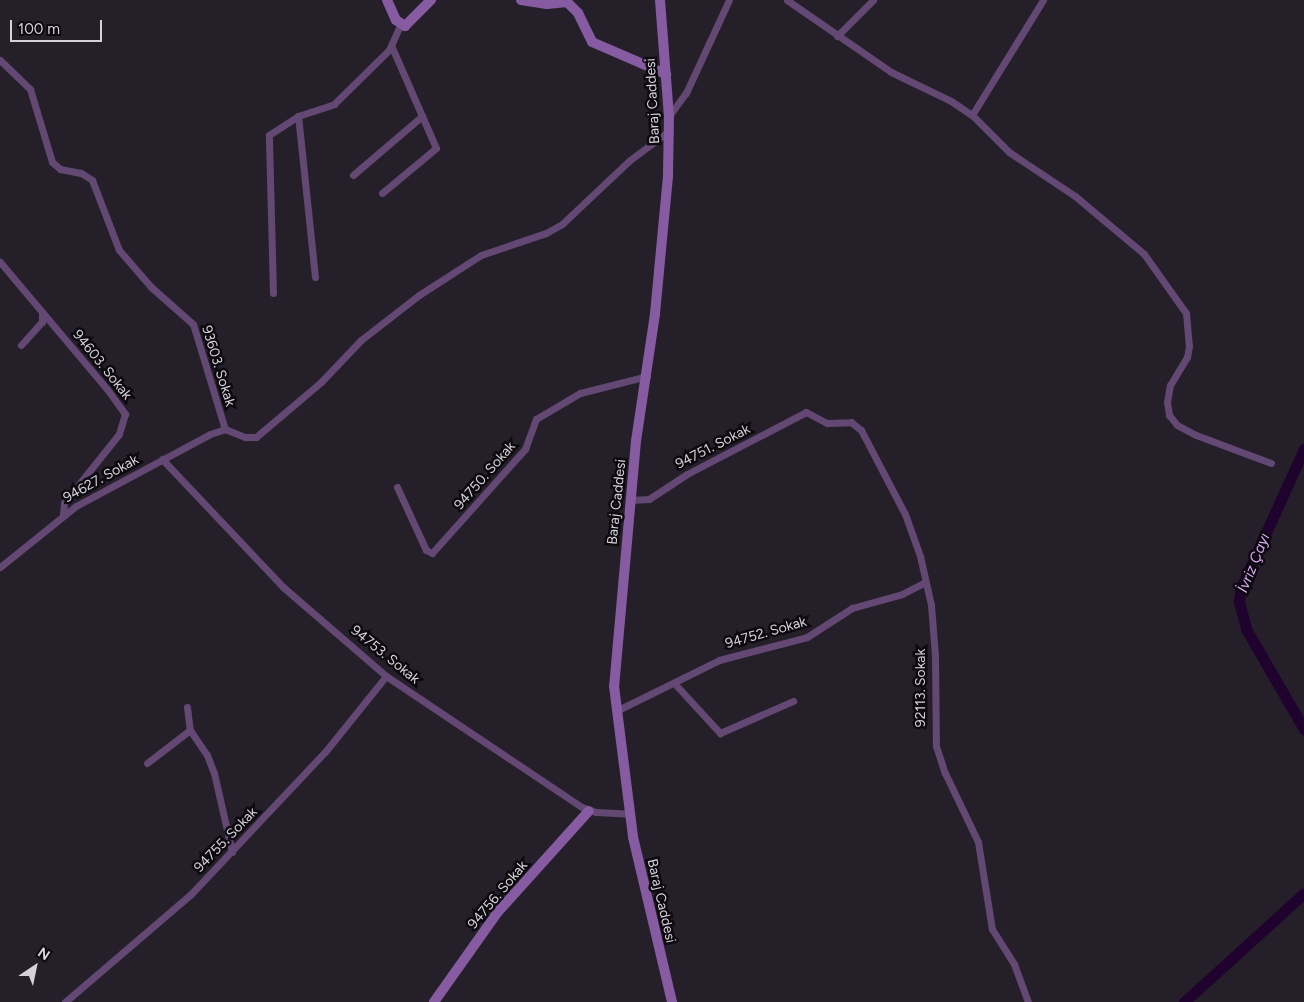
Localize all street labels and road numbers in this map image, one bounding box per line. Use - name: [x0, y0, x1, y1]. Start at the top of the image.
- street label: Baraj Caddesi: [642, 58, 664, 144]
- street label: 93603. Sokak: [198, 324, 238, 408]
- street label: 94603. Sokak: [69, 327, 135, 403]
- street label: 94751. Sokak: [673, 421, 753, 473]
- street label: 94750. Sokak: [451, 438, 519, 514]
- street label: 94627. Sokak: [60, 451, 142, 507]
- street label: Baraj Caddesi: [604, 458, 630, 546]
- street label: 94752. Sokak: [723, 613, 809, 653]
- street label: 94753. Sokak: [347, 622, 423, 688]
- street label: 92113. Sokak: [913, 649, 929, 727]
- street label: 94755. Sokak: [191, 804, 261, 876]
- street label: Baraj Caddesi: [643, 857, 679, 945]
- street label: 94756. Sokak: [465, 858, 531, 932]

